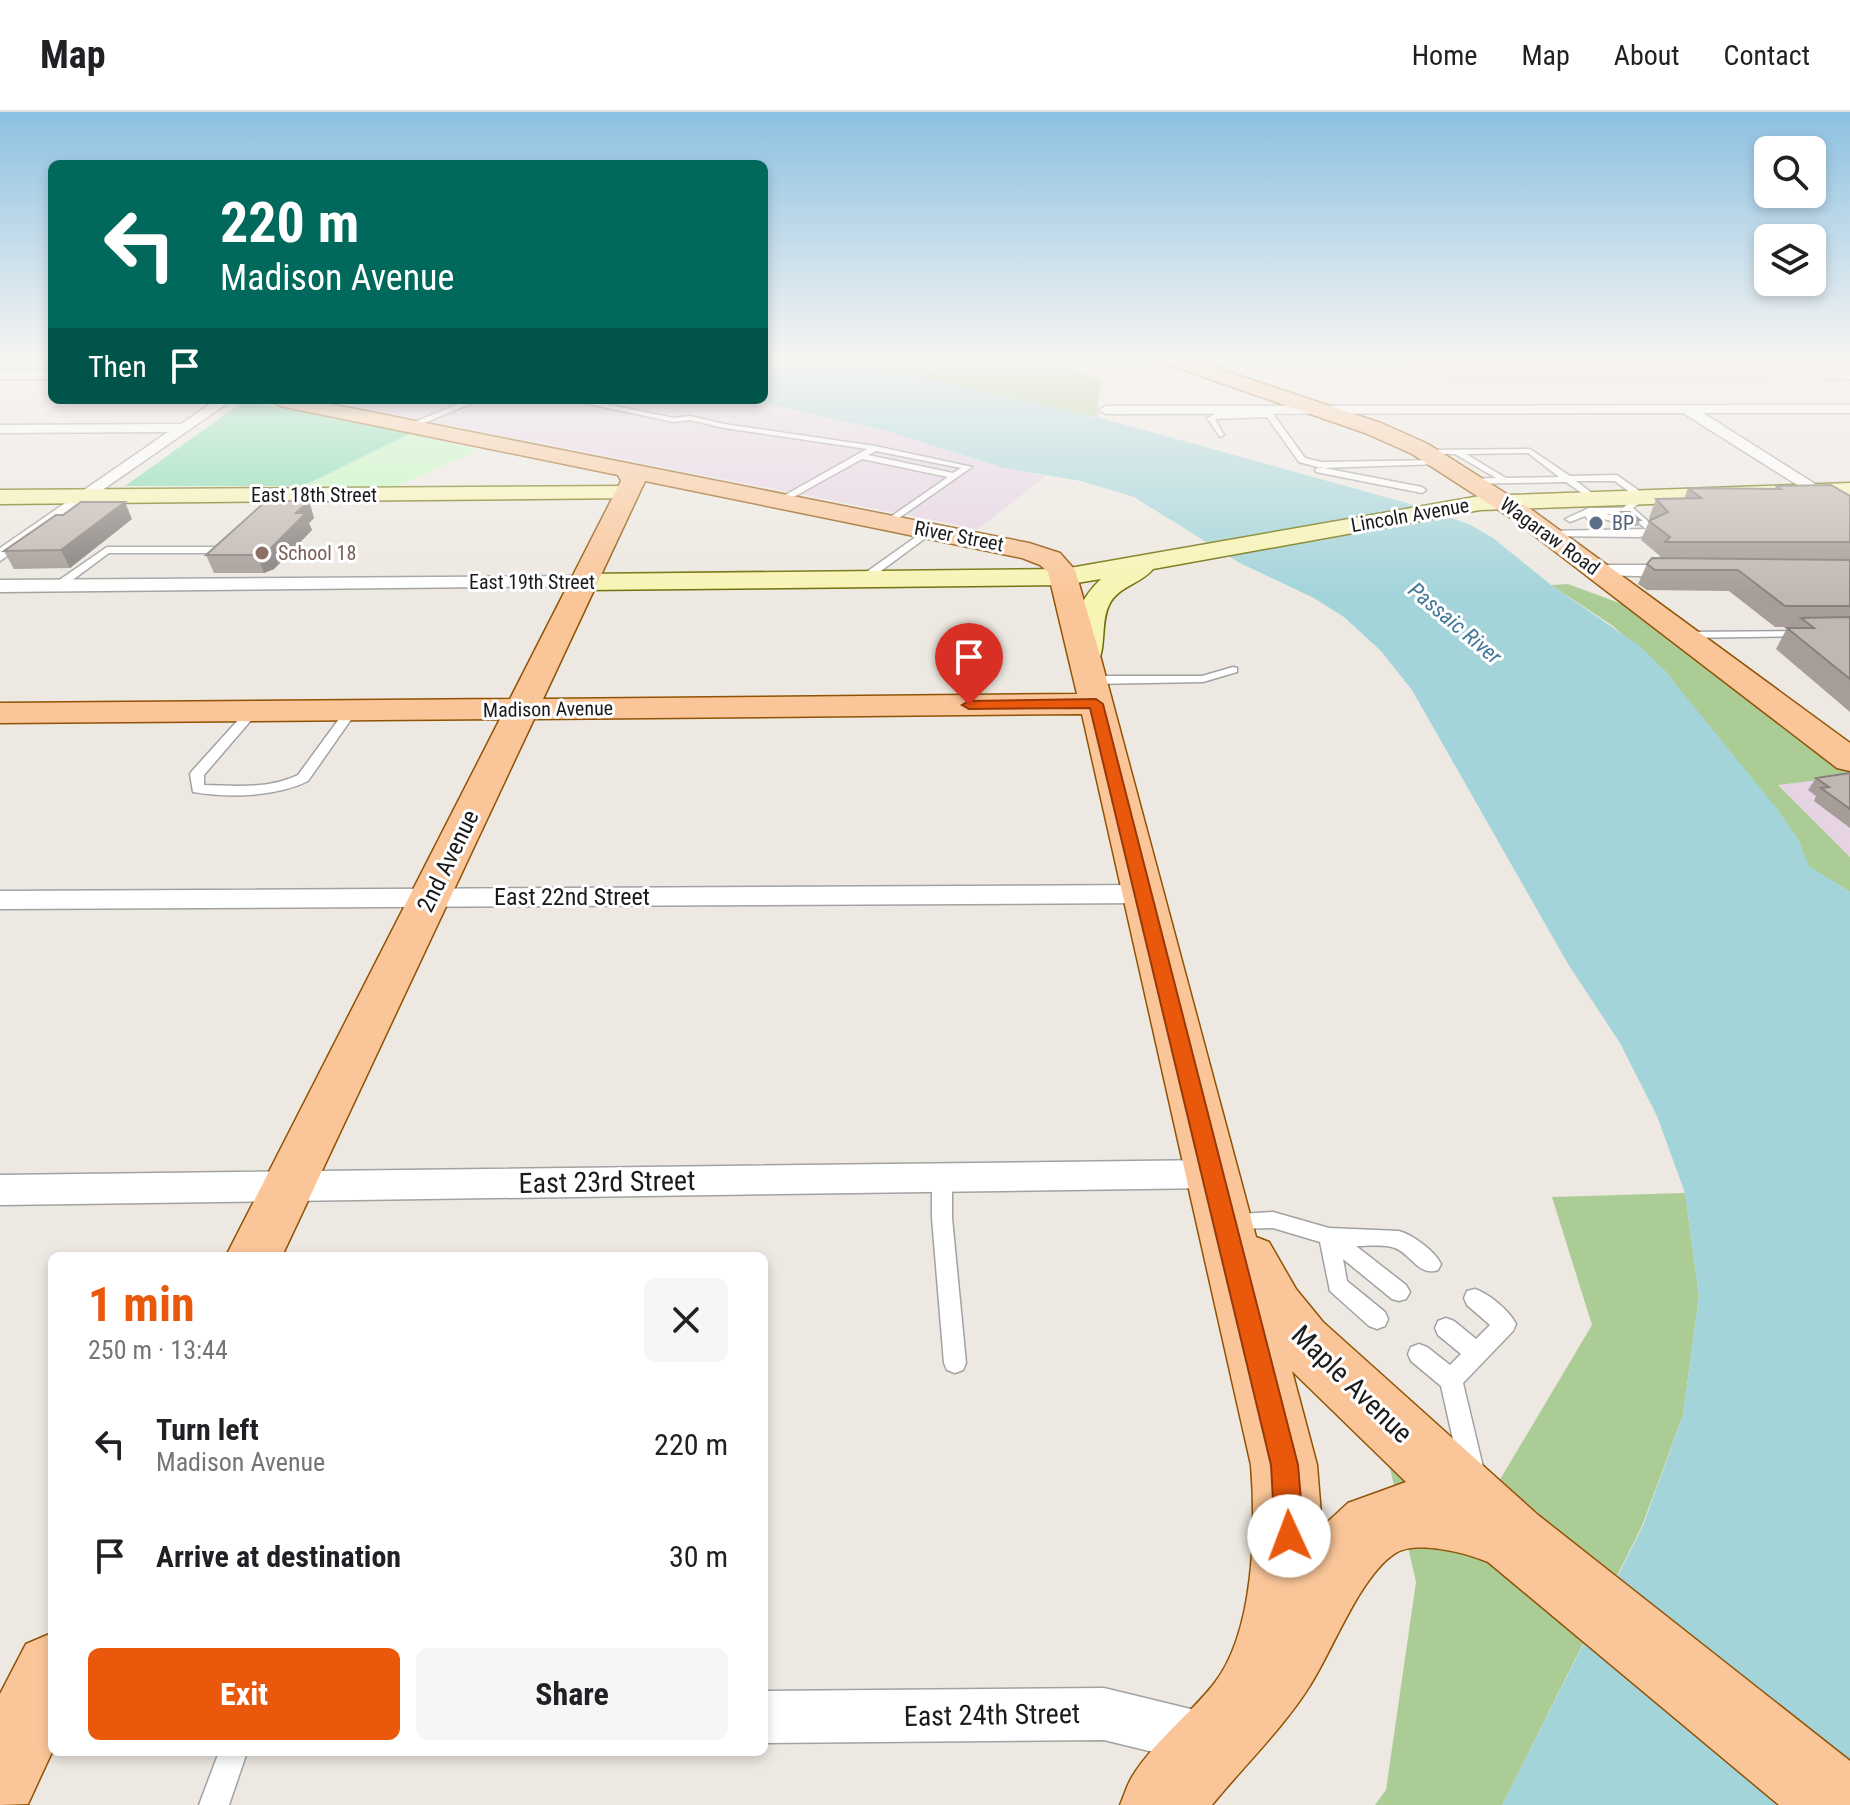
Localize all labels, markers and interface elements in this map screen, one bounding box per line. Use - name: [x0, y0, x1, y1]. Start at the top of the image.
- text: Map: [40, 33, 106, 77]
- text: Home: [1412, 39, 1477, 72]
- text: Map: [1521, 39, 1570, 72]
- text: About: [1614, 39, 1680, 72]
- text: Contact: [1724, 39, 1810, 72]
- map controls: [1754, 136, 1826, 296]
- button: search: [1754, 136, 1826, 208]
- text: 220 m: [220, 190, 359, 256]
- icon: left: [88, 192, 192, 296]
- button: layers: [1754, 224, 1826, 296]
- text: Madison Avenue: [220, 257, 454, 299]
- icon: arrive: [163, 344, 207, 388]
- text: Then: [88, 349, 147, 384]
- street label: East 18th Street: [251, 483, 377, 507]
- street label: Wagaraw Road: [1496, 492, 1604, 580]
- street label: Lincoln Avenue: [1349, 493, 1471, 537]
- place label: BP: [1612, 511, 1634, 535]
- marker: BP: [1587, 514, 1605, 532]
- street label: River Street: [912, 516, 1006, 556]
- place label: School 18: [278, 541, 356, 565]
- marker: School 18: [253, 544, 271, 562]
- street label: East 19th Street: [469, 570, 595, 594]
- water label: Passaic River: [1404, 577, 1507, 669]
- pin: [935, 623, 1003, 705]
- icon: arrive: [947, 635, 991, 679]
- street label: Madison Avenue: [483, 696, 613, 722]
- street label: 2nd Avenue: [411, 805, 485, 917]
- street label: East 22nd Street: [494, 883, 650, 911]
- street label: East 23rd Street: [518, 1164, 696, 1200]
- text: 1 min: [88, 1276, 195, 1333]
- button: close: [644, 1278, 728, 1362]
- street label: Maple Avenue: [1285, 1318, 1419, 1450]
- text: 250 m · 13:44: [88, 1335, 228, 1365]
- text: Turn left: [156, 1412, 259, 1447]
- icon: left: [88, 1422, 132, 1466]
- text: 220 m: [654, 1427, 728, 1462]
- text: Madison Avenue: [156, 1447, 325, 1477]
- position arrow: [1247, 1494, 1331, 1578]
- icon: arrive: [88, 1534, 132, 1578]
- text: Arrive at destination: [156, 1539, 401, 1574]
- text: 30 m: [669, 1539, 728, 1574]
- button: Exit: [88, 1648, 400, 1740]
- button: Share: [416, 1648, 728, 1740]
- street label: East 24th Street: [904, 1697, 1080, 1733]

